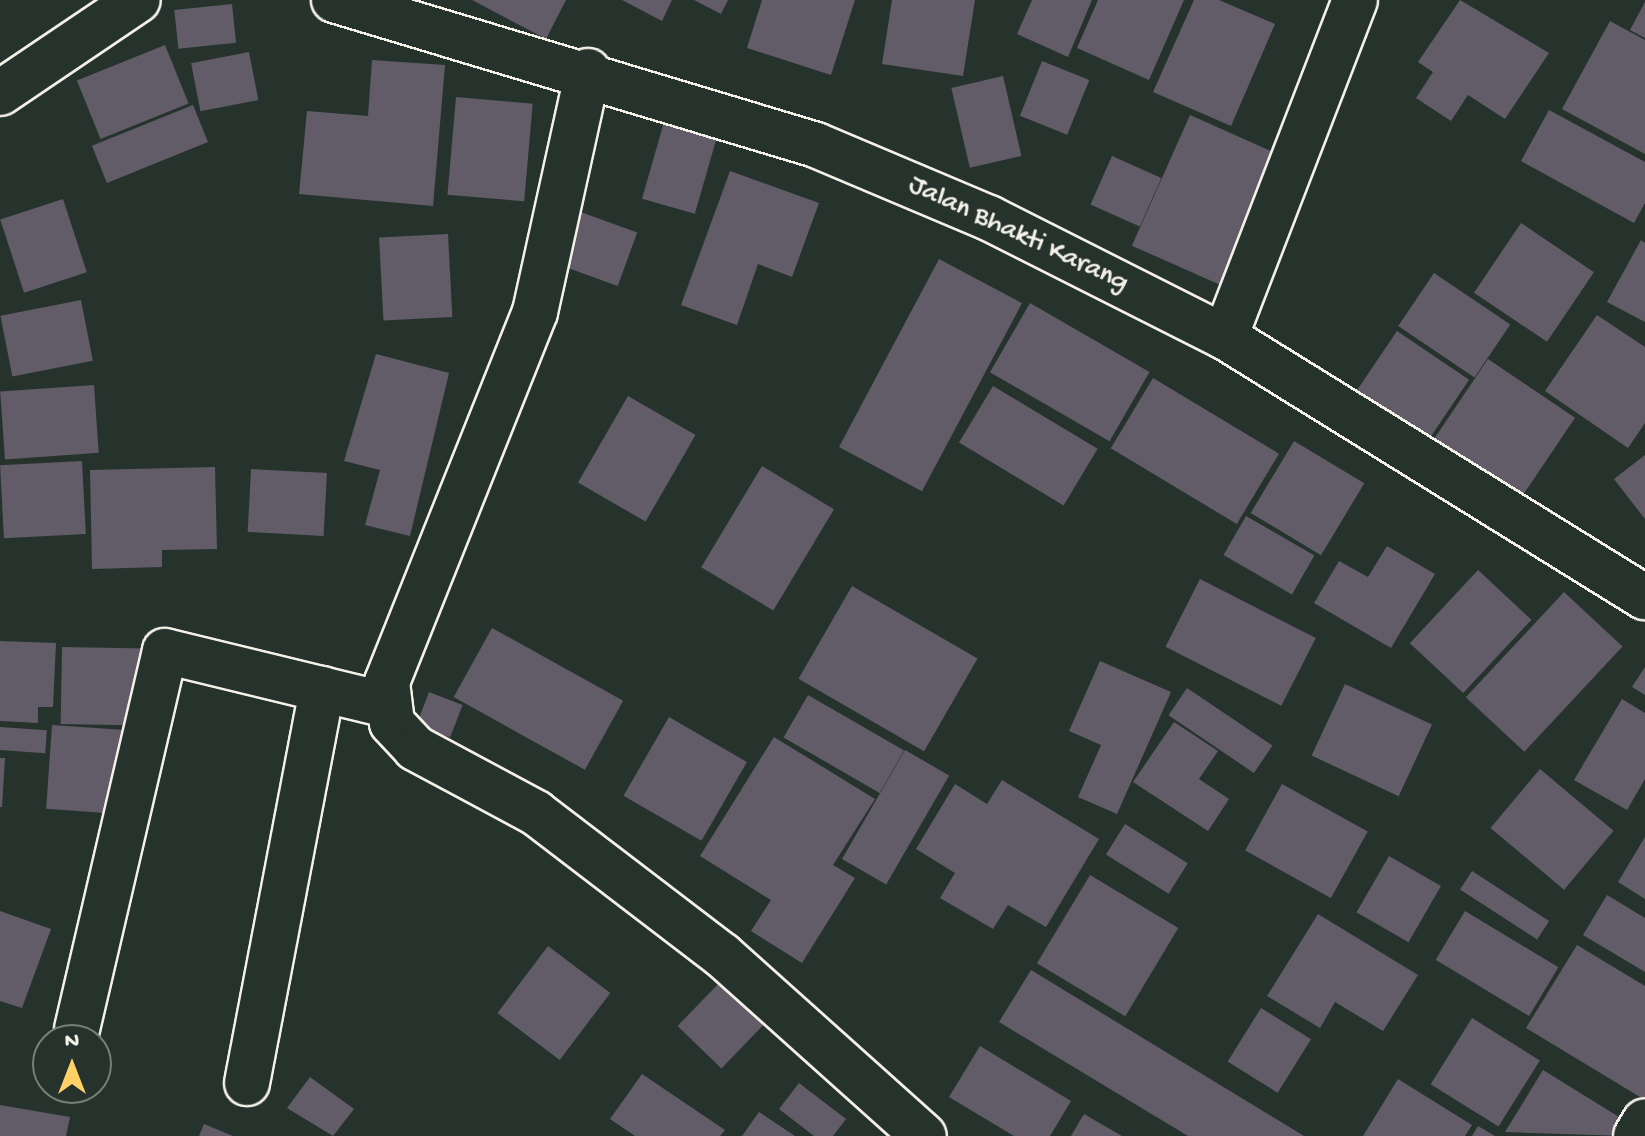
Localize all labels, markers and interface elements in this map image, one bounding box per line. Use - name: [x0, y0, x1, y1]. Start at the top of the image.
- street label: Jalan Bhakti Karang: [903, 169, 1133, 301]
- north arrow: [32, 1024, 112, 1104]
- text: N: [65, 1029, 79, 1055]

